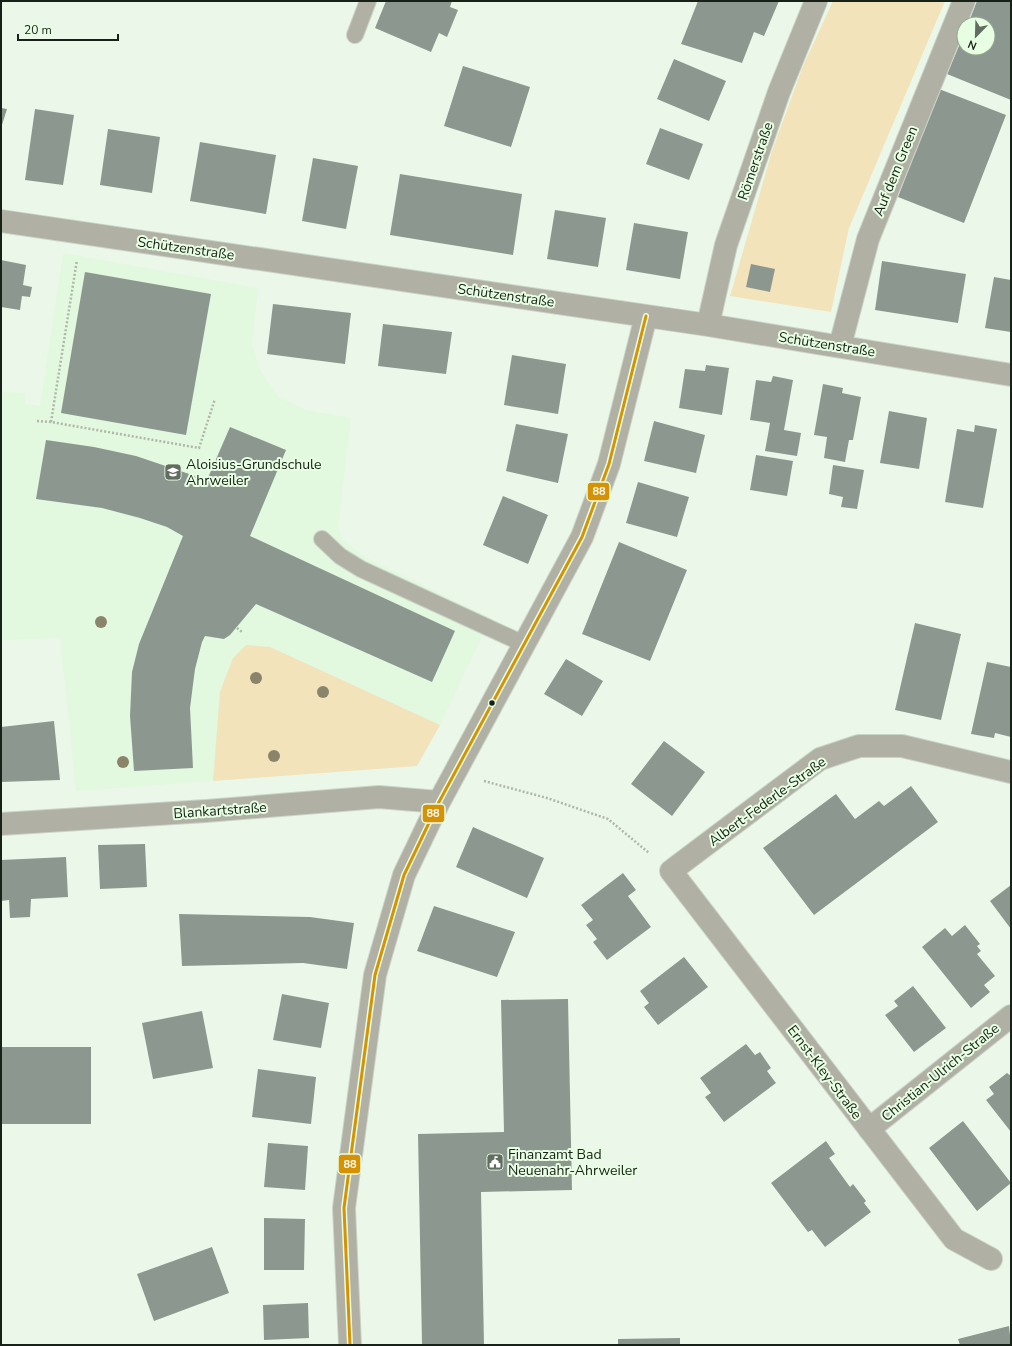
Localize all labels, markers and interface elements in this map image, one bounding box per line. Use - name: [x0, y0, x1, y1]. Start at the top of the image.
- scale bar: [18, 16, 118, 42]
- north arrow: [956, 16, 996, 56]
- text: 20 m: [24, 22, 52, 38]
- text: N: [966, 36, 979, 53]
- street label: Römerstraße: [733, 120, 778, 203]
- street label: Auf dem Green: [869, 123, 922, 219]
- street label: Schützenstraße: [136, 232, 236, 265]
- street label: Schützenstraße: [456, 279, 556, 312]
- street label: Schützenstraße: [777, 327, 877, 362]
- place label: Aloisius-Grundschule Ahrweiler: [186, 455, 322, 490]
- school or university icon: Aloisius-Grundschule Ahrweiler: [163, 462, 183, 482]
- line badge: 88: [587, 482, 610, 501]
- text: 88: [592, 484, 606, 499]
- unlabelled marker: [487, 698, 497, 708]
- street label: Albert-Federle-Straße: [705, 752, 830, 850]
- street label: Blankartstraße: [173, 798, 267, 823]
- line badge: 88: [422, 804, 445, 823]
- text: 88: [426, 806, 440, 821]
- street label: Christian-Ulrich-Straße: [877, 1019, 1003, 1126]
- street label: Ernst-Kley-Straße: [783, 1021, 866, 1123]
- place label: Finanzamt Bad Neuenahr-Ahrweiler: [508, 1145, 637, 1180]
- public building icon: Finanzamt Bad Neuenahr-Ahrweiler: [485, 1152, 505, 1172]
- line badge: 88: [338, 1154, 361, 1174]
- text: 88: [343, 1157, 357, 1172]

